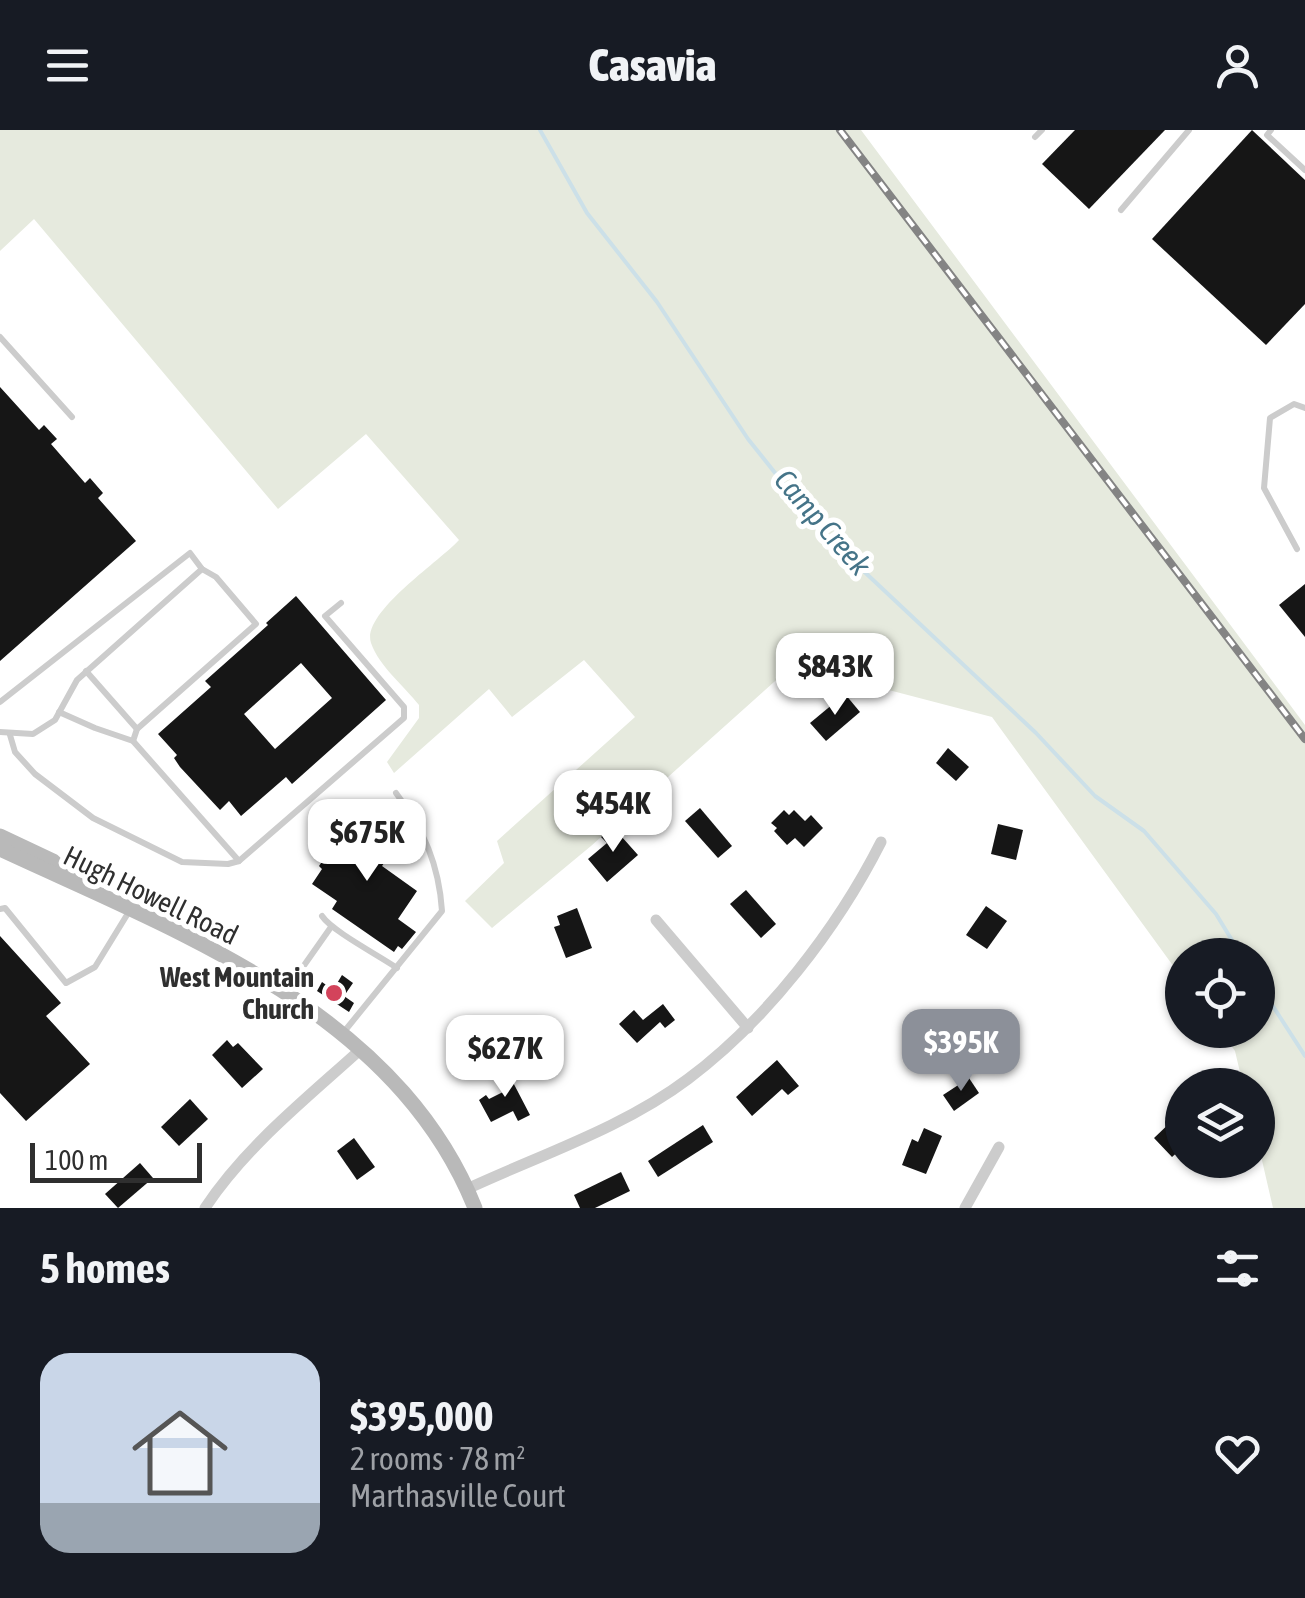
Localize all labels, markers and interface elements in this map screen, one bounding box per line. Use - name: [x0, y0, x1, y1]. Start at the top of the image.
- icon: menu: [40, 38, 95, 93]
- icon: person: [1210, 38, 1265, 93]
- text: Casavia: [589, 39, 716, 91]
- water label: Camp Creek: [768, 462, 879, 582]
- pin: $843K: [765, 633, 905, 718]
- text: $843K: [798, 647, 872, 684]
- pin: $454K: [543, 770, 683, 855]
- text: $454K: [576, 784, 650, 821]
- pin: $675K: [297, 799, 437, 884]
- text: $675K: [330, 813, 404, 850]
- street label: Hugh Howell Road: [59, 839, 243, 951]
- map controls: [1165, 938, 1275, 1178]
- button: locate: [1165, 938, 1275, 1048]
- place label: West Mountain Church: [159, 961, 314, 1025]
- marker: West Mountain Church: [323, 982, 345, 1004]
- pin: $395K: [891, 1009, 1031, 1094]
- pin: $627K: [435, 1015, 575, 1100]
- text: $395K: [924, 1023, 998, 1060]
- text: $627K: [468, 1029, 542, 1066]
- button: layers: [1165, 1068, 1275, 1178]
- scale bar: [30, 1138, 202, 1182]
- text: 100 m: [45, 1144, 108, 1176]
- icon: filters: [1210, 1241, 1265, 1296]
- text: 5 homes: [40, 1244, 170, 1292]
- text: $395,000: [350, 1392, 494, 1440]
- icon: home: [120, 1393, 240, 1513]
- icon: heart: [1210, 1426, 1265, 1481]
- text: 2 rooms · 78 m²: [350, 1440, 525, 1477]
- text: Marthasville Court: [350, 1477, 566, 1514]

